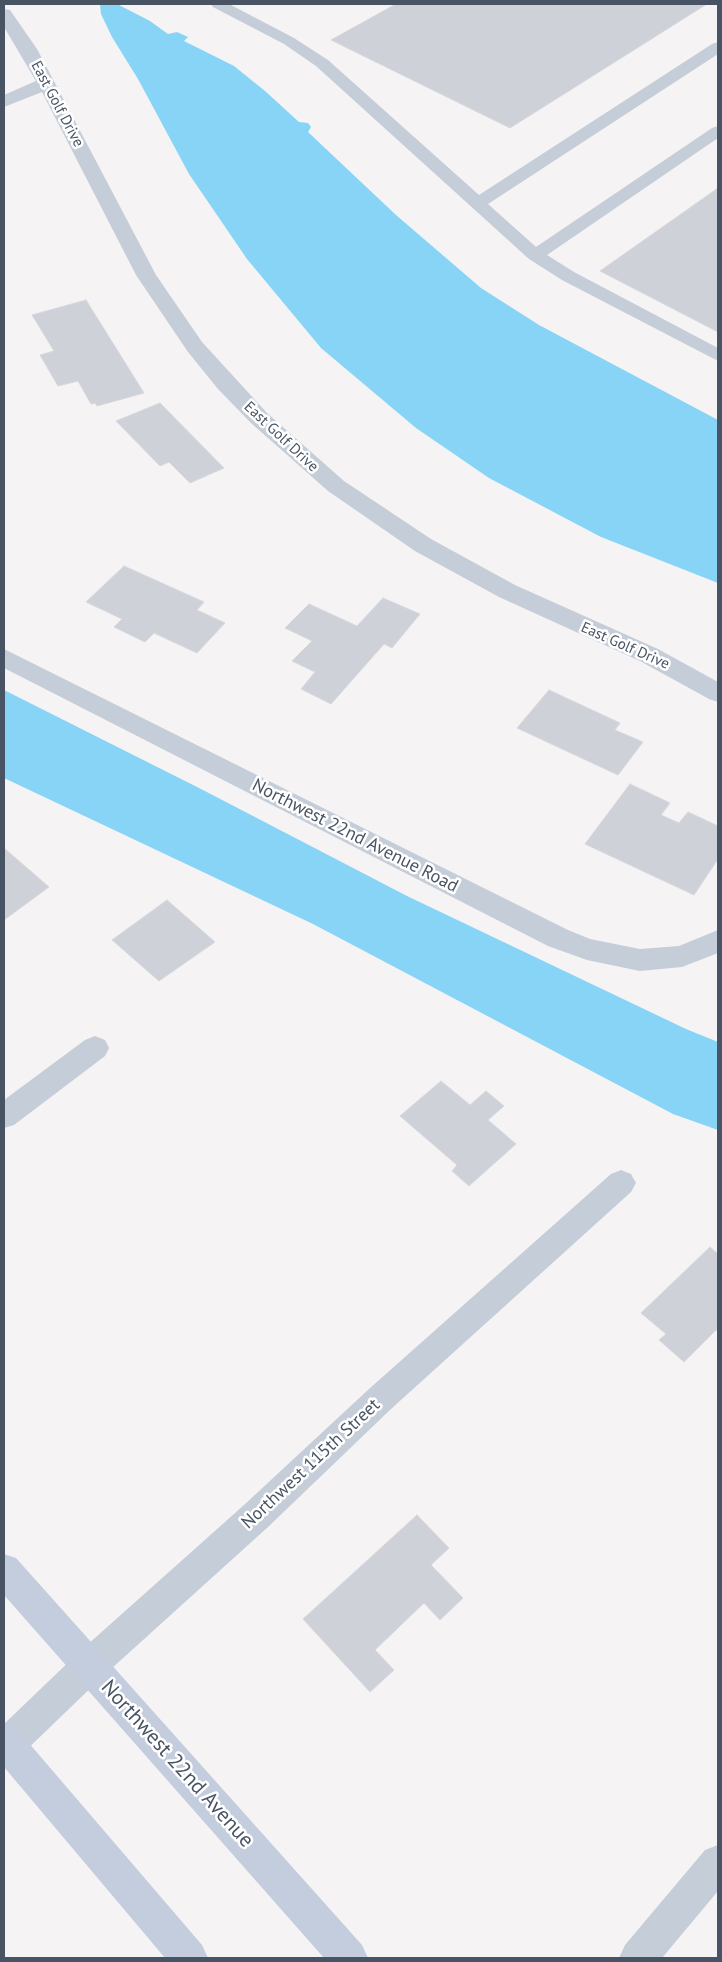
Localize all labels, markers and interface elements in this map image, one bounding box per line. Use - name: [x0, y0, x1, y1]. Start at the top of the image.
- street label: East Golf Drive: [27, 58, 87, 150]
- street label: East Golf Drive: [240, 398, 322, 476]
- street label: East Golf Drive: [578, 618, 672, 674]
- street label: Northwest 22nd Avenue Road: [248, 775, 462, 897]
- street label: Northwest 115th Street: [237, 1394, 385, 1534]
- street label: Northwest 22nd Avenue: [95, 1675, 259, 1853]

